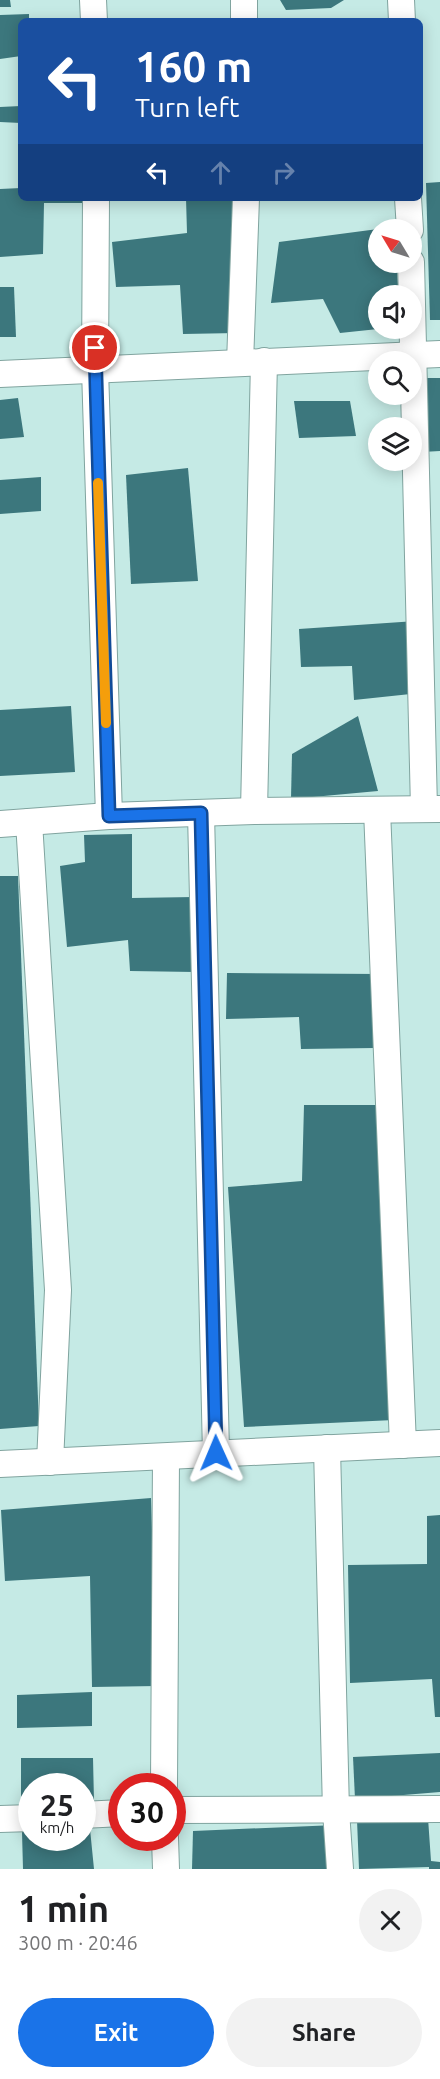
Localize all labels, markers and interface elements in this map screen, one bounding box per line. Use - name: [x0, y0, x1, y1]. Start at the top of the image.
- icon: left: [36, 42, 114, 120]
- text: 160 m: [135, 43, 252, 90]
- text: Turn left: [135, 92, 239, 122]
- icon: left: [141, 156, 174, 189]
- icon: ahead: [204, 156, 237, 189]
- icon: right: [267, 156, 300, 189]
- north arrow: [368, 219, 422, 273]
- map controls: [368, 219, 422, 471]
- button: sound: [368, 285, 422, 339]
- pin: [69, 322, 120, 373]
- icon: arrive: [78, 331, 111, 364]
- button: search: [368, 351, 422, 405]
- button: layers: [368, 417, 422, 471]
- position arrow: [184, 1421, 248, 1485]
- speed limit sign: 30: [108, 1773, 186, 1851]
- text: 25: [40, 1788, 74, 1822]
- text: km/h: [40, 1819, 74, 1836]
- text: 1 min: [18, 1888, 109, 1929]
- button: close: [359, 1889, 422, 1952]
- text: 300 m · 20:46: [18, 1931, 138, 1954]
- button: Exit: [18, 1998, 214, 2067]
- button: Share: [226, 1998, 422, 2067]

